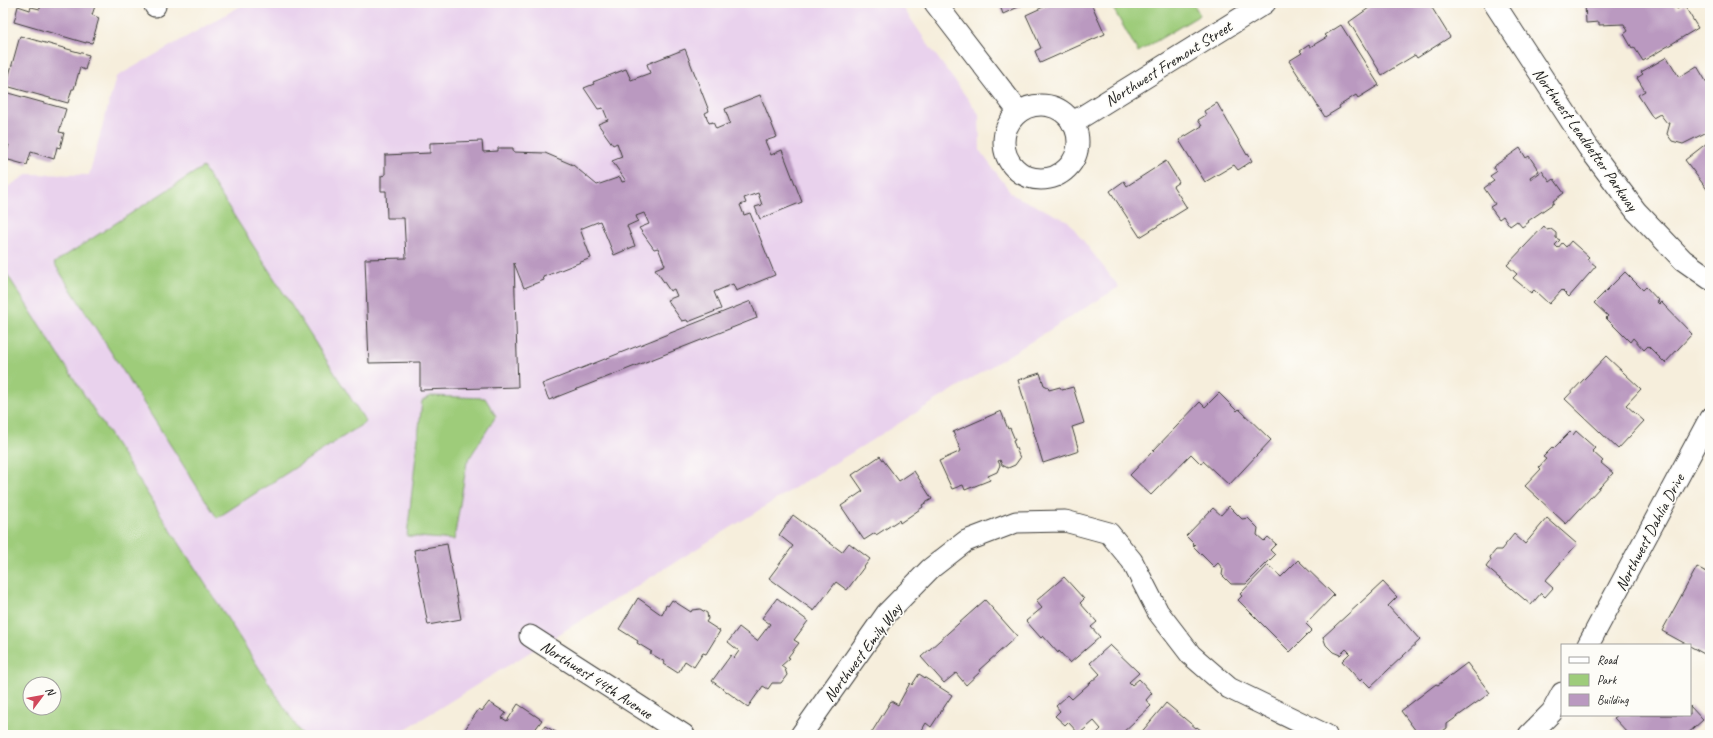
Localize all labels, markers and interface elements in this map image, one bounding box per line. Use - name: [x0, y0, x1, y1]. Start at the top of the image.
- street label: Northwest Fremont Street: [1101, 16, 1237, 111]
- street label: Northwest Leadbetter Parkway: [1528, 64, 1643, 216]
- street label: Northwest Dahlia Drive: [1611, 469, 1690, 594]
- street label: Northwest Emily Way: [819, 598, 907, 706]
- street label: Northwest 44th Avenue: [537, 636, 658, 724]
- legend: [1561, 644, 1691, 716]
- text: Road: [1597, 652, 1619, 668]
- text: Park: [1597, 672, 1618, 688]
- north arrow: [22, 676, 62, 716]
- text: N: [43, 684, 59, 699]
- text: Building: [1597, 692, 1629, 708]

